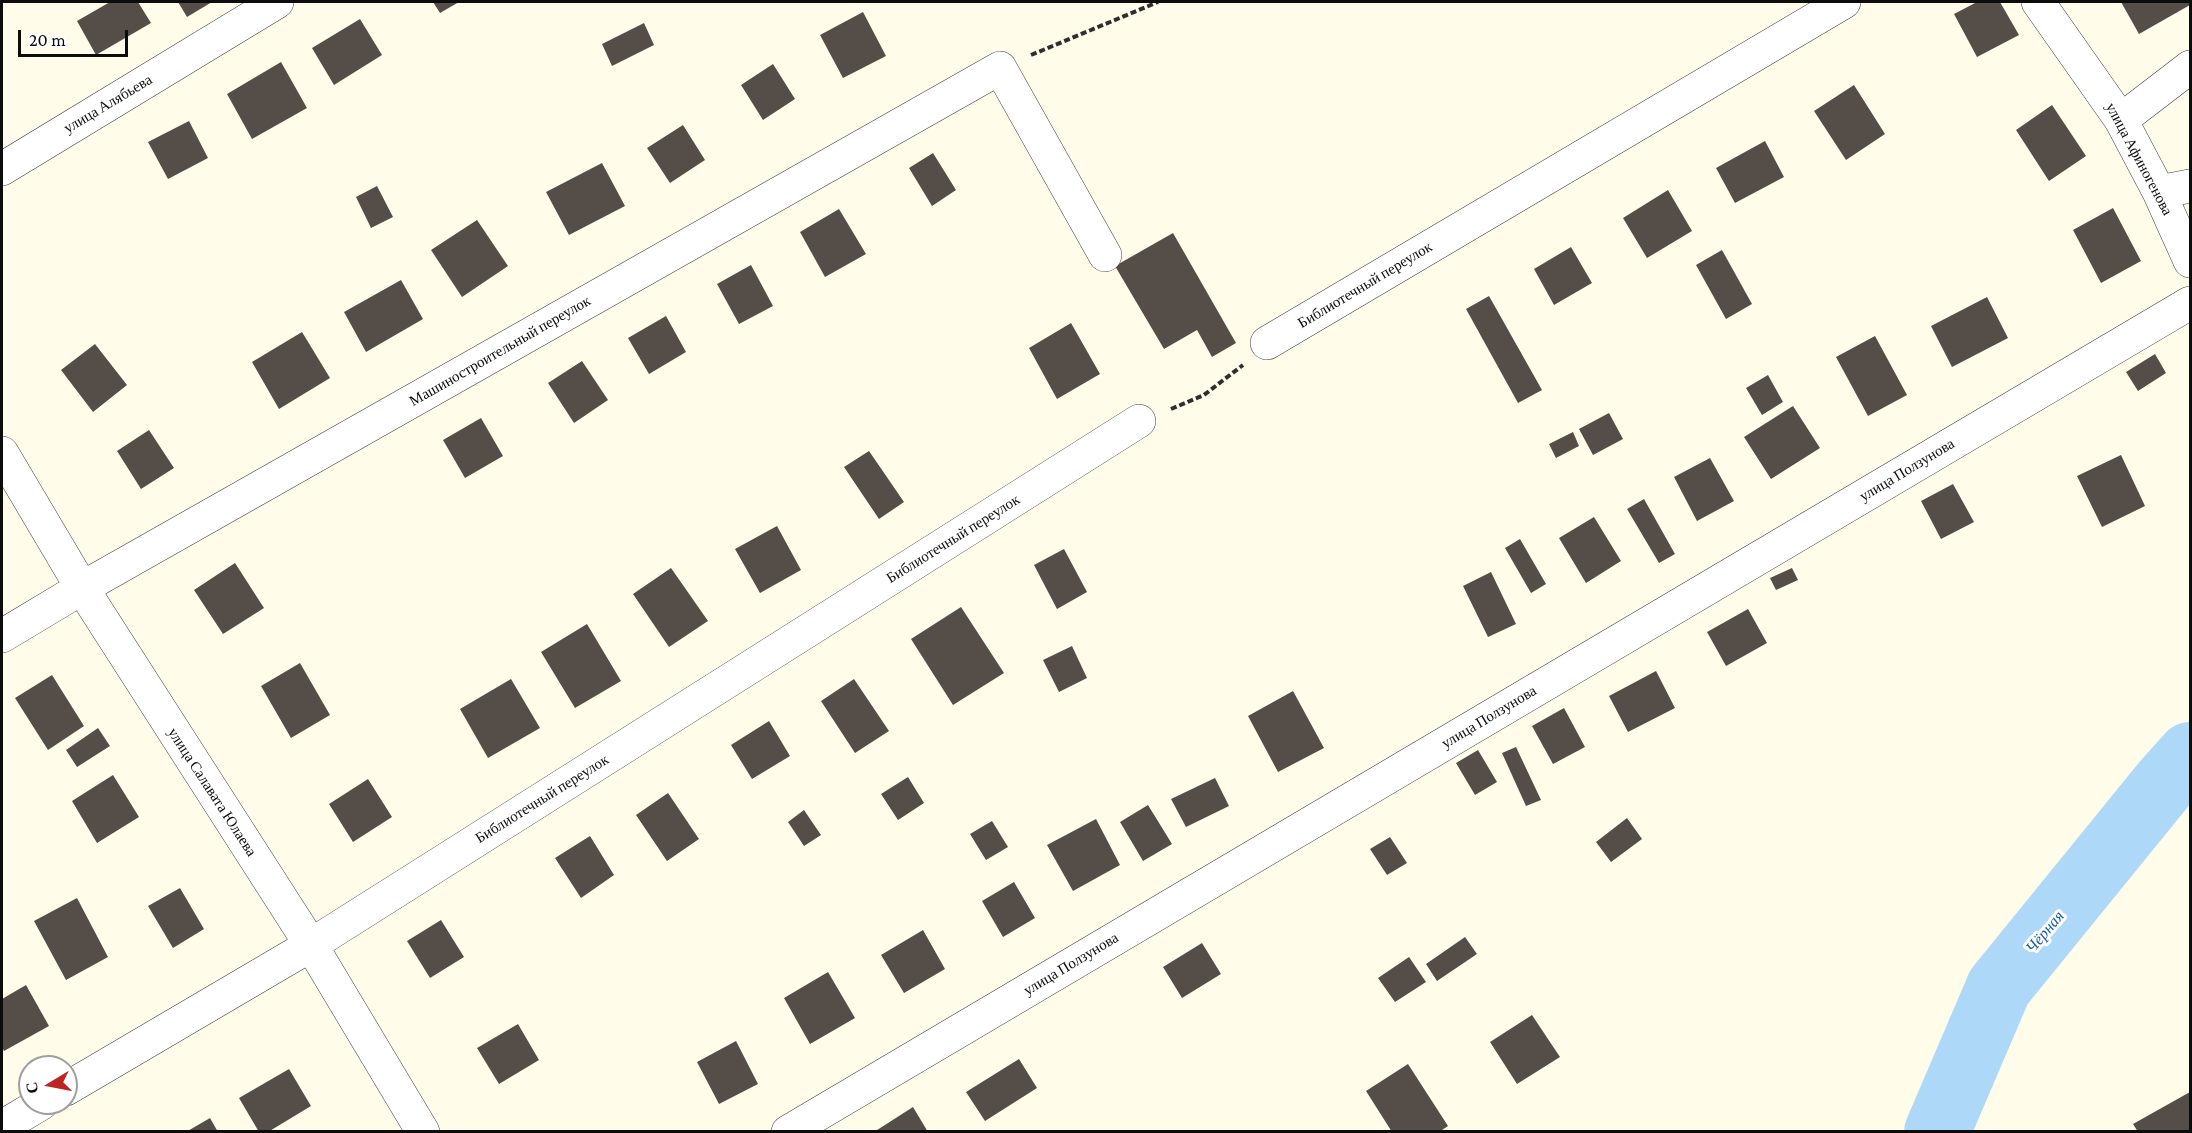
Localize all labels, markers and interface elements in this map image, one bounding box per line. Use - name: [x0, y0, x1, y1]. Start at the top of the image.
- scale bar: [21, 18, 130, 56]
- text: 20 m: [29, 30, 66, 50]
- street label: улица Алябьева: [61, 71, 155, 137]
- street label: улица Афиногенова: [2102, 100, 2176, 218]
- street label: Библиотечный переулок: [1295, 238, 1435, 332]
- street label: Машиностроительный переулок: [406, 292, 594, 410]
- street label: улица Ползунова: [1856, 435, 1958, 505]
- street label: Библиотечный переулок: [883, 491, 1023, 587]
- street label: улица Ползунова: [1438, 682, 1540, 752]
- street label: улица Салавата Юлаева: [164, 724, 260, 860]
- street label: Библиотечный переулок: [472, 751, 612, 847]
- water label: Чёрная: [2022, 907, 2068, 957]
- street label: улица Ползунова: [1020, 929, 1122, 999]
- north arrow: [18, 1055, 78, 1115]
- text: С: [22, 1081, 41, 1095]

